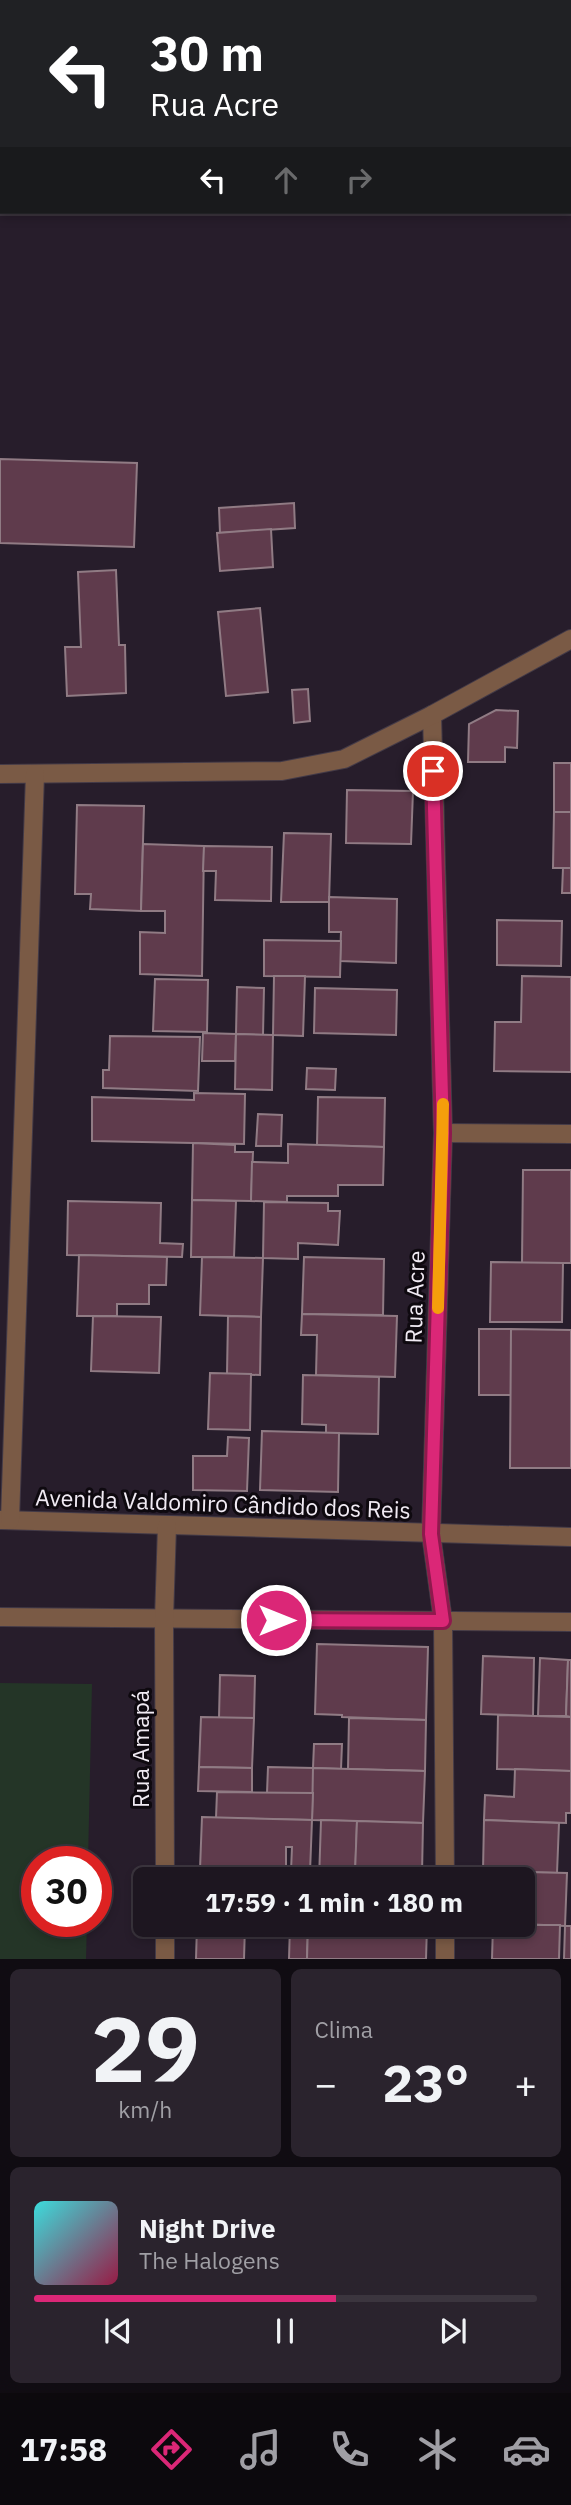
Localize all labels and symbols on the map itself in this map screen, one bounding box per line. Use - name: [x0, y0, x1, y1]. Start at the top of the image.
- pin: [403, 741, 463, 801]
- street label: Rua Acre: [397, 1250, 431, 1344]
- street label: Avenida Valdomiro Cândido dos Reis: [35, 1481, 411, 1525]
- position arrow: [239, 1583, 313, 1657]
- street label: Rua Amapá: [125, 1690, 155, 1808]
- speed limit sign: 30: [21, 1846, 112, 1937]

